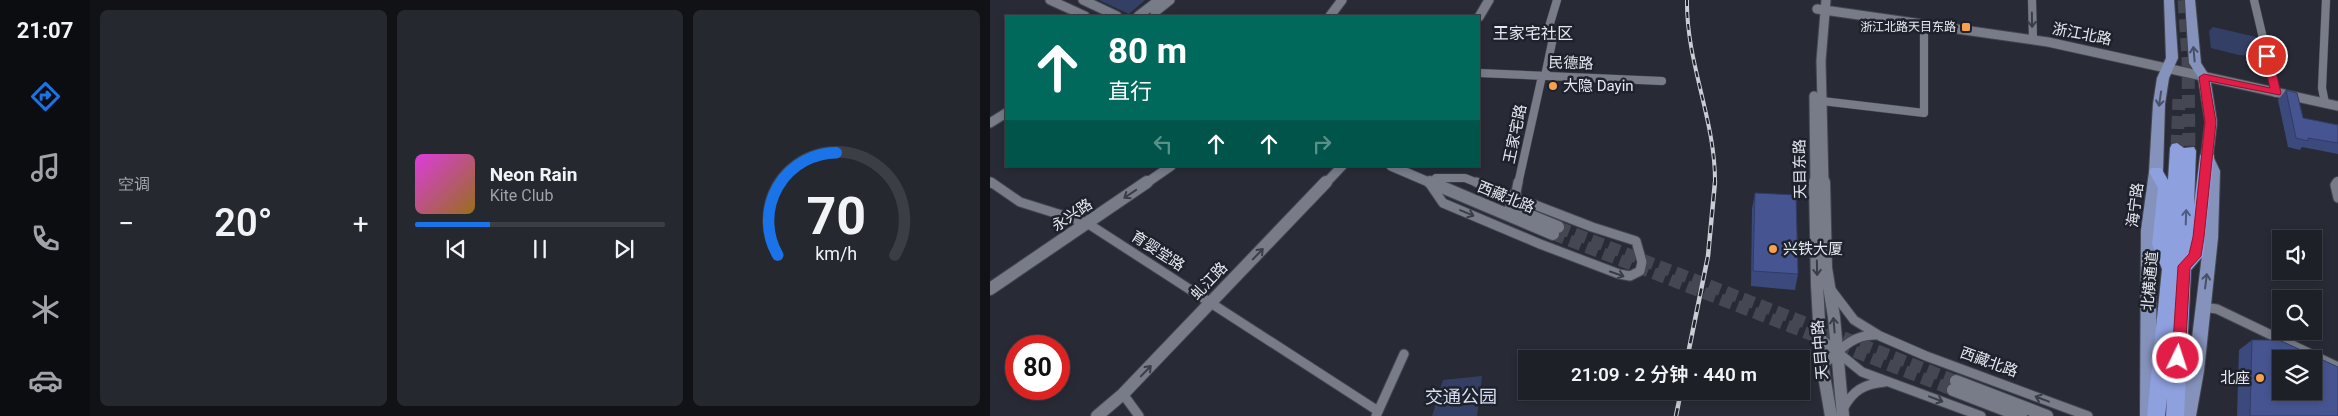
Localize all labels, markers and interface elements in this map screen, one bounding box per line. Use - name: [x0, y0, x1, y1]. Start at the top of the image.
- one-way arrow: [2027, 11, 2037, 27]
- text: 21:07: [17, 18, 73, 43]
- street label: 浙江北路: [2051, 19, 2113, 49]
- place label: 浙江北路天目东路: [1860, 20, 1956, 34]
- marker: 浙江北路天目东路: [1960, 21, 1972, 33]
- district label: 王家宅社区: [1493, 24, 1573, 43]
- text: 80 m: [1108, 31, 1187, 72]
- icon: ahead: [1025, 35, 1090, 100]
- pin: [2246, 35, 2288, 77]
- icon: arrive: [2253, 42, 2281, 70]
- one-way arrow: [2190, 46, 2199, 62]
- street label: 民德路: [1548, 53, 1594, 73]
- place label: 大隐 Dayin: [1563, 77, 1634, 95]
- icon: directions: [28, 79, 63, 114]
- text: 直行: [1108, 79, 1152, 104]
- marker: 大隐 Dayin: [1547, 80, 1559, 92]
- one-way arrow: [2155, 91, 2165, 107]
- street label: 王家宅路: [1500, 103, 1530, 165]
- icon: left: [1149, 130, 1177, 158]
- icon: ahead: [1202, 130, 1230, 158]
- icon: ahead: [1255, 130, 1283, 158]
- icon: right: [1308, 130, 1336, 158]
- street label: 天目东路: [1790, 139, 1810, 199]
- icon: music: [28, 150, 63, 185]
- text: Neon Rain: [490, 163, 577, 186]
- text: 空调: [118, 175, 150, 194]
- street label: 西藏北路: [1475, 177, 1537, 217]
- street label: 海宁路: [2123, 182, 2147, 228]
- text: Kite Club: [490, 186, 553, 205]
- text: 70: [807, 186, 866, 247]
- one-way arrow: [1124, 189, 1138, 199]
- street label: 永兴路: [1048, 195, 1096, 235]
- text: 20°: [214, 201, 272, 245]
- text: −: [118, 207, 134, 240]
- text: +: [353, 207, 369, 240]
- one-way arrow: [1459, 208, 1474, 218]
- one-way arrow: [2182, 210, 2191, 226]
- icon: phone: [28, 221, 63, 256]
- street label: 育婴堂路: [1128, 227, 1188, 275]
- map controls: [2272, 230, 2322, 400]
- button: sound: [2272, 230, 2322, 280]
- icon: previous: [442, 235, 470, 263]
- icon: pause: [526, 235, 554, 263]
- icon: next: [610, 235, 638, 263]
- place label: 兴铁大厦: [1783, 240, 1843, 258]
- text: km/h: [816, 243, 858, 264]
- marker: 兴铁大厦: [1767, 243, 1779, 255]
- one-way arrow: [1252, 247, 1264, 260]
- street label: 北横通道: [2138, 250, 2162, 312]
- street label: 虬江路: [1187, 259, 1231, 303]
- one-way arrow: [1812, 259, 1822, 275]
- one-way arrow: [1609, 270, 1625, 279]
- one-way arrow: [2201, 274, 2211, 290]
- button: search: [2272, 290, 2322, 340]
- icon: climate: [28, 292, 63, 327]
- one-way arrow: [1830, 317, 1839, 333]
- street label: 天目中路: [1808, 319, 1832, 381]
- position arrow: [2151, 331, 2203, 383]
- speed limit sign: 80: [1005, 335, 1070, 400]
- street label: 西藏北路: [1958, 343, 2020, 381]
- button: layers: [2272, 350, 2322, 400]
- icon: car: [28, 363, 63, 398]
- text: 21:09 · 2 分钟 · 440 m: [1571, 363, 1757, 386]
- one-way arrow: [1140, 365, 1152, 377]
- place label: 北座: [2220, 369, 2250, 387]
- marker: 北座: [2254, 372, 2266, 384]
- park label: 交通公园: [1425, 386, 1497, 407]
- one-way arrow: [1928, 394, 1943, 404]
- one-way arrow: [2035, 394, 2051, 403]

